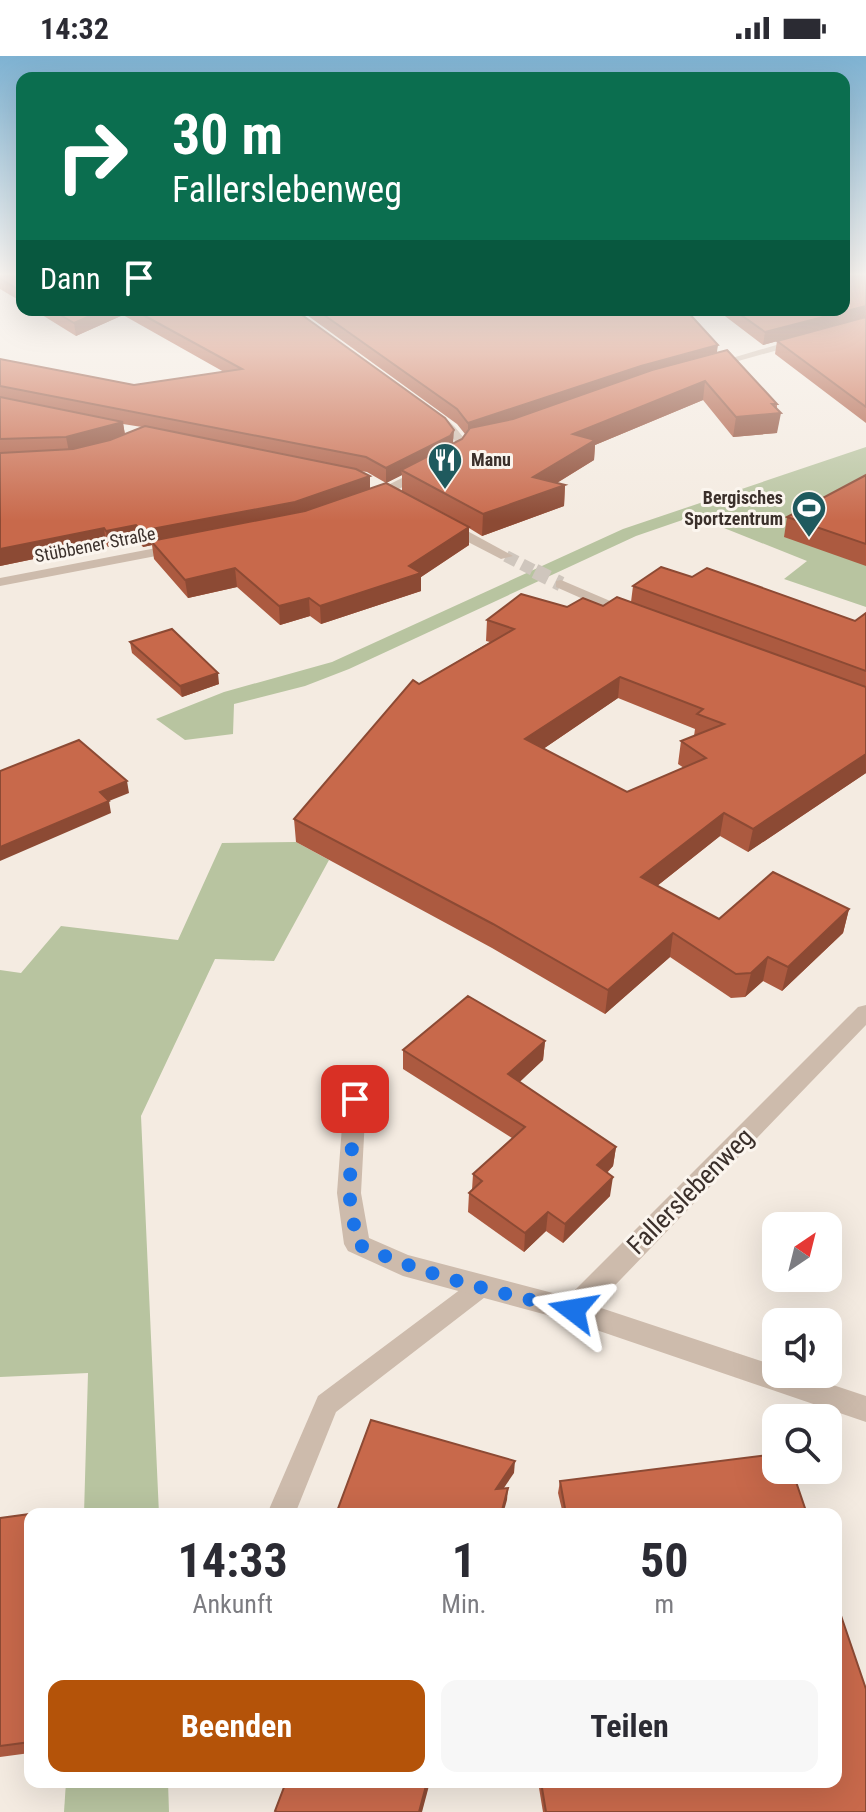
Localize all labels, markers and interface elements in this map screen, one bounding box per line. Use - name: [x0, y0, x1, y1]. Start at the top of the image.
- text: 14:32: [40, 11, 109, 46]
- text: 30 m: [172, 102, 283, 168]
- icon: right: [40, 104, 144, 208]
- text: Fallerslebenweg: [172, 169, 402, 211]
- icon: arrive: [117, 256, 161, 300]
- text: Dann: [40, 261, 101, 296]
- restaurant icon: Manu: [426, 441, 464, 491]
- place label: Manu: [471, 449, 511, 470]
- place label: Bergisches Sportzentrum: [684, 487, 783, 529]
- sports icon: Bergisches Sportzentrum: [790, 489, 828, 539]
- street label: Stübbener Straße: [33, 523, 157, 567]
- pin: [321, 1065, 389, 1133]
- icon: arrive: [333, 1077, 377, 1121]
- street label: Fallerslebenweg: [621, 1122, 759, 1260]
- north arrow: [762, 1212, 842, 1292]
- map controls: [762, 1212, 842, 1484]
- position arrow: [531, 1268, 615, 1352]
- button: sound: [762, 1308, 842, 1388]
- button: search: [762, 1404, 842, 1484]
- text: 14:33: [178, 1532, 288, 1589]
- text: 1: [452, 1532, 476, 1589]
- text: 50: [640, 1532, 688, 1589]
- text: Ankunft: [192, 1589, 273, 1619]
- text: Min.: [441, 1589, 486, 1619]
- text: m: [654, 1589, 674, 1619]
- button: Beenden: [48, 1680, 425, 1772]
- button: Teilen: [441, 1680, 818, 1772]

